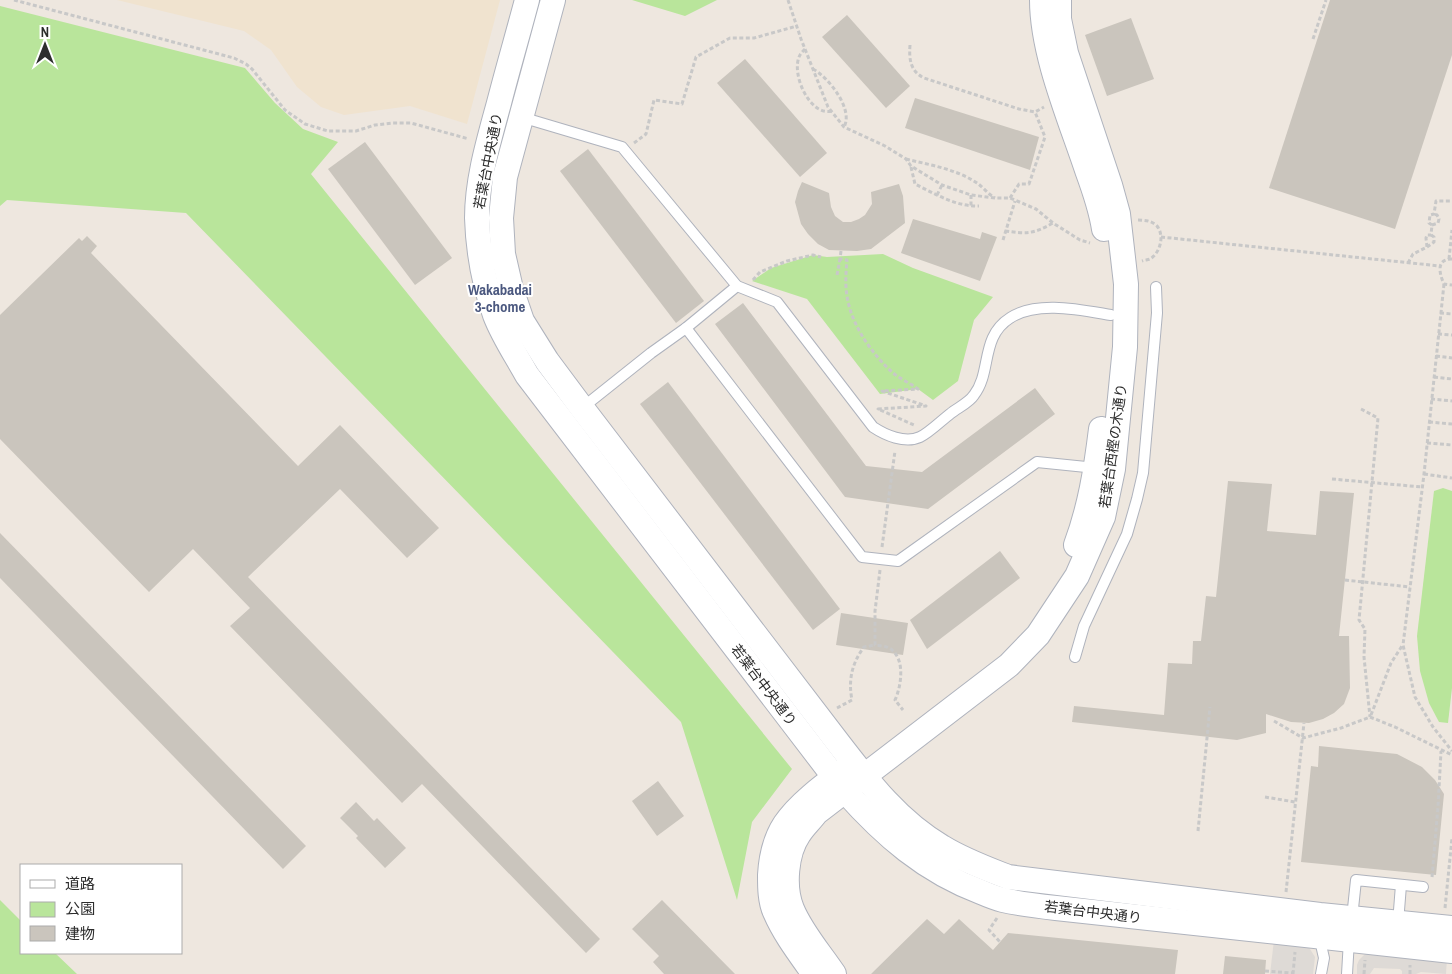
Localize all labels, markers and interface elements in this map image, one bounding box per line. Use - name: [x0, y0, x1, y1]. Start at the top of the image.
- north arrow: [20, 20, 70, 70]
- text: N: [41, 23, 49, 41]
- street label: 若葉台中央通り: [470, 111, 506, 211]
- district label: Wakabadai 3-chome: [468, 279, 532, 317]
- street label: 若葉台西樫の木通り: [1095, 382, 1131, 510]
- street label: 若葉台中央通り: [727, 640, 801, 730]
- legend: [20, 864, 182, 954]
- text: 道路: [65, 873, 95, 894]
- street label: 若葉台中央通り: [1043, 897, 1143, 927]
- text: 公園: [65, 898, 95, 919]
- text: 建物: [65, 923, 95, 944]

